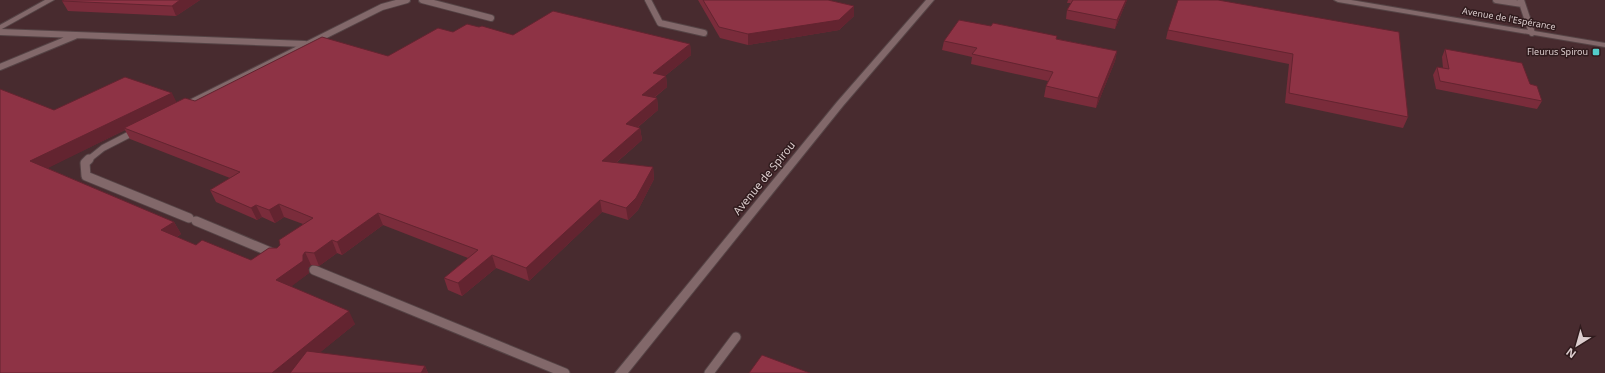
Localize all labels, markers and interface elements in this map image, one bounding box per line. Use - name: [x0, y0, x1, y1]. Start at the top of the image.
- street label: Avenue de l'Espérance: [1461, 4, 1557, 33]
- place label: Fleurus Spirou: [1527, 45, 1588, 58]
- marker: Fleurus Spirou: [1591, 47, 1601, 57]
- street label: Avenue de Spirou: [729, 138, 798, 218]
- north arrow: [1557, 325, 1597, 365]
- text: N: [1563, 345, 1579, 362]

